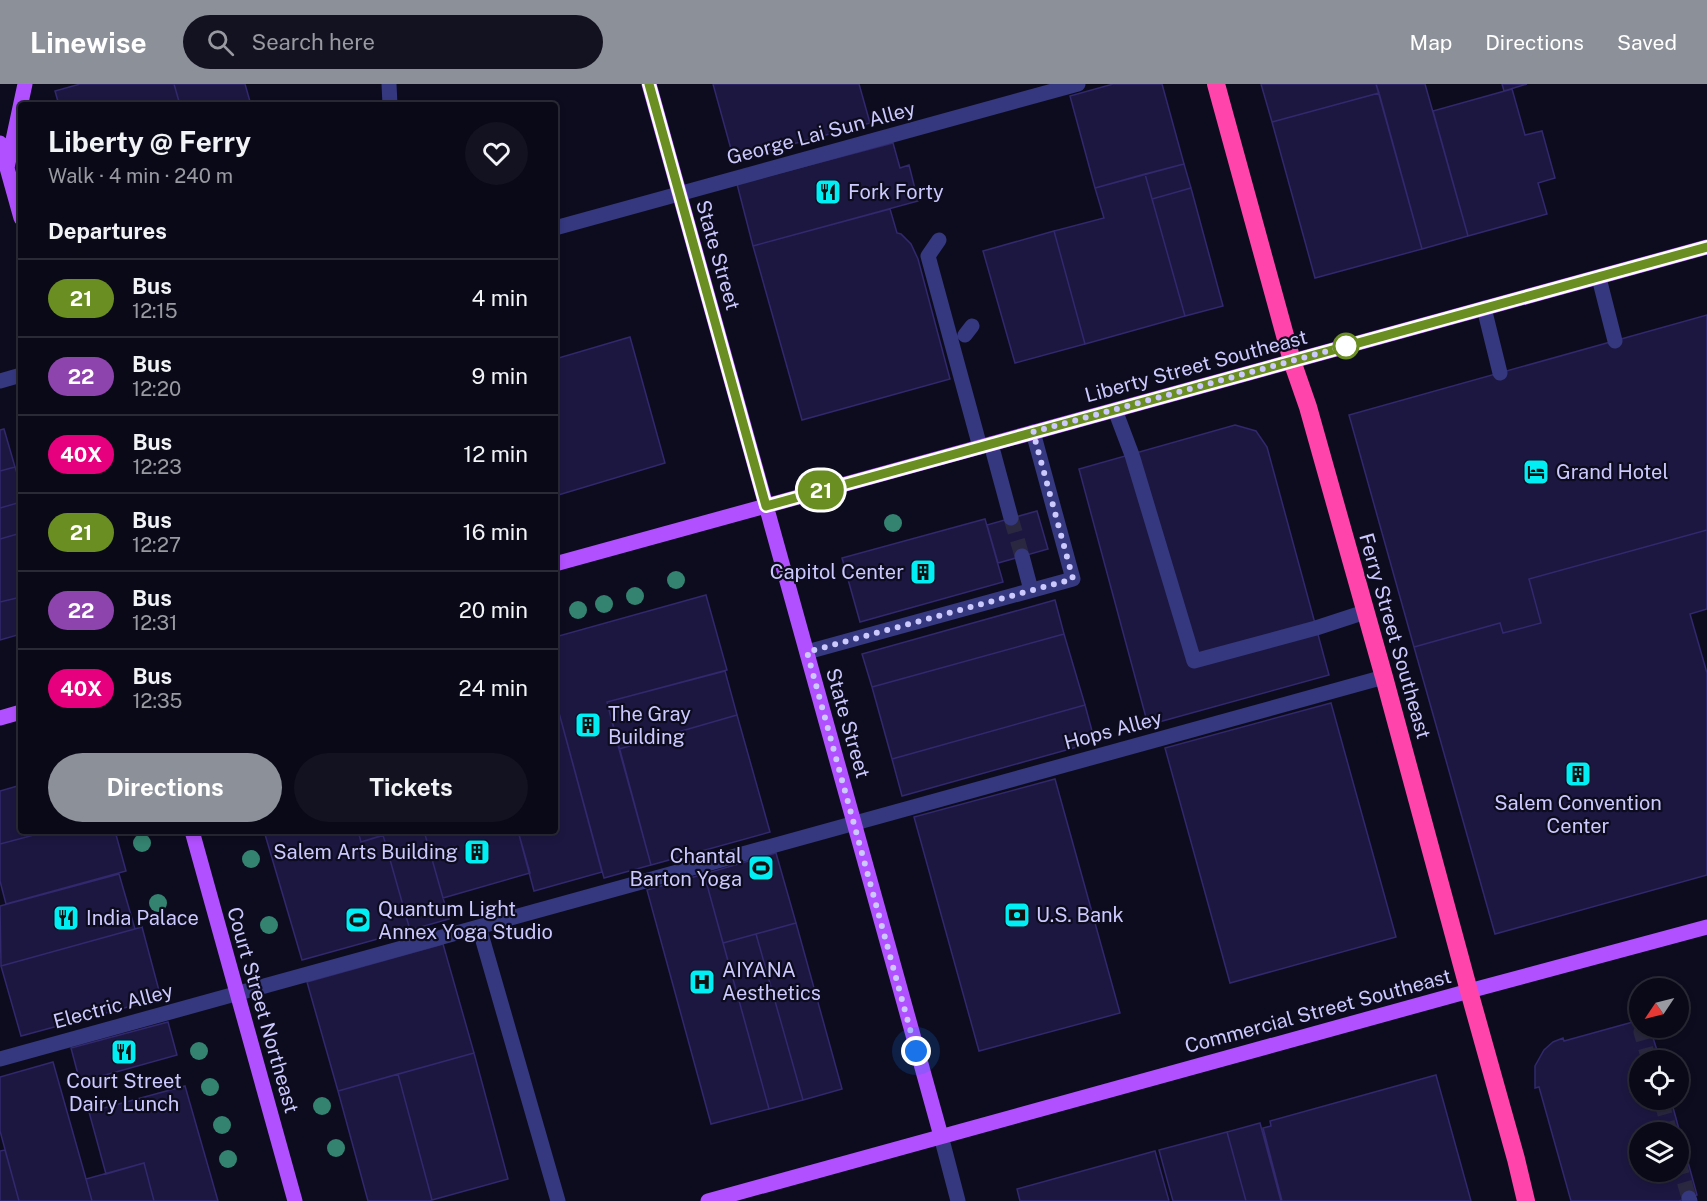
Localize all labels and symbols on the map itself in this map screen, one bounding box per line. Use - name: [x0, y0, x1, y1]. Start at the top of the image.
- street label: George Lai Sun Alley: [724, 96, 918, 170]
- restaurant icon: Fork Forty: [813, 177, 843, 207]
- place label: Fork Forty: [848, 180, 944, 204]
- street label: State Street: [691, 197, 745, 313]
- street label: Liberty Street Southeast: [1082, 325, 1310, 407]
- unlabelled marker: [1333, 333, 1359, 359]
- hotel icon: Grand Hotel: [1521, 457, 1551, 487]
- place label: Grand Hotel: [1556, 460, 1668, 484]
- line badge: 21: [794, 470, 848, 510]
- street label: Ferry Street Southeast: [1354, 530, 1436, 742]
- building icon: Capitol Center: [908, 557, 938, 587]
- place label: Capitol Center: [770, 560, 904, 584]
- street label: State Street: [821, 665, 875, 781]
- place label: The Gray Building: [608, 702, 691, 749]
- street label: Hops Alley: [1061, 705, 1165, 755]
- building icon: The Gray Building: [573, 710, 603, 740]
- building icon: Salem Convention Center: [1563, 759, 1593, 789]
- place label: Salem Convention Center: [1494, 791, 1662, 838]
- building icon: Salem Arts Building: [462, 837, 492, 867]
- place label: Salem Arts Building: [273, 840, 458, 864]
- place label: Chantal Barton Yoga: [629, 844, 742, 891]
- sports icon: Chantal Barton Yoga: [746, 853, 776, 883]
- place label: Quantum Light Annex Yoga Studio: [378, 897, 553, 944]
- bank icon: U.S. Bank: [1002, 900, 1032, 930]
- restaurant icon: India Palace: [51, 903, 81, 933]
- place label: U.S. Bank: [1036, 903, 1124, 927]
- street label: Court Street Northeast: [222, 904, 304, 1116]
- sports icon: Quantum Light Annex Yoga Studio: [343, 905, 373, 935]
- place label: India Palace: [86, 906, 199, 930]
- place label: AIYANA Aesthetics: [722, 958, 821, 1005]
- street label: Commercial Street Southeast: [1182, 964, 1454, 1058]
- hospital icon: AIYANA Aesthetics: [687, 967, 717, 997]
- street label: Electric Alley: [50, 978, 176, 1034]
- north arrow: [1629, 978, 1689, 1038]
- your location: [901, 1036, 931, 1066]
- restaurant icon: Court Street Dairy Lunch: [109, 1037, 139, 1067]
- place label: Court Street Dairy Lunch: [66, 1069, 182, 1116]

